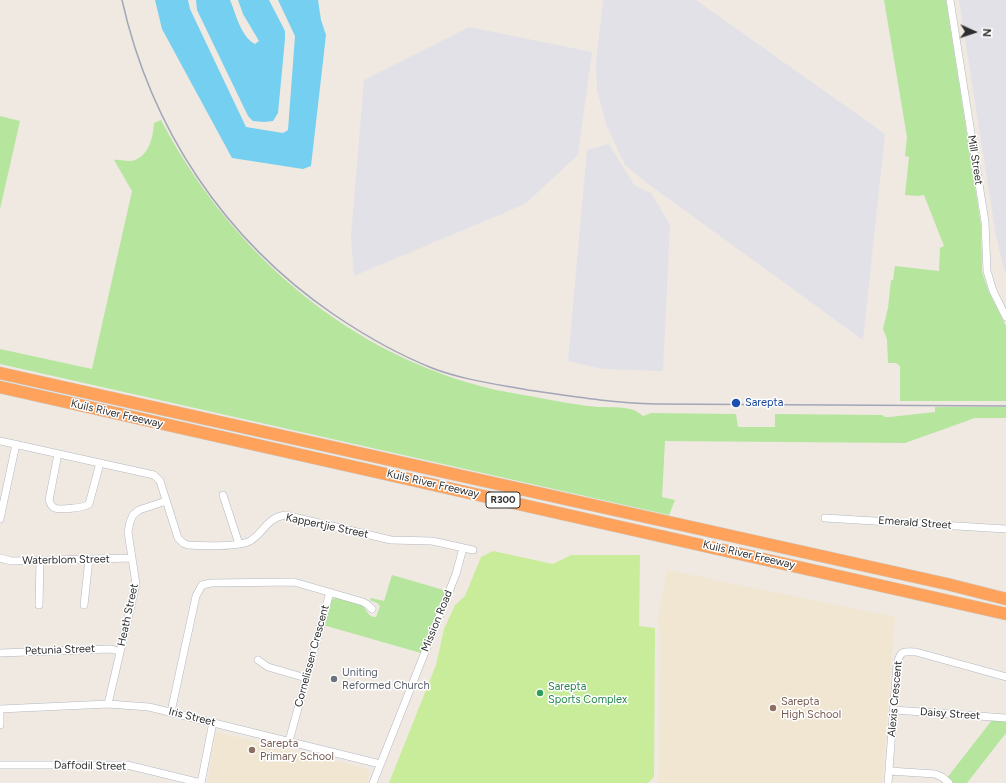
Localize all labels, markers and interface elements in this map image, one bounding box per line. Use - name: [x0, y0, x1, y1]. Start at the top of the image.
- north arrow: [954, 12, 994, 52]
- text: N: [980, 28, 993, 37]
- street label: Mill Street: [965, 134, 985, 186]
- place label: Sarepta: [745, 396, 783, 410]
- street label: Kuils River Freeway: [70, 397, 164, 431]
- marker: Sarepta: [730, 397, 742, 409]
- street label: Kuils River Freeway: [386, 467, 480, 501]
- road number: R300: [486, 492, 520, 508]
- street label: Kappertjie Street: [284, 511, 370, 541]
- street label: Emerald Street: [878, 514, 952, 532]
- street label: Kuils River Freeway: [702, 538, 796, 572]
- street label: Waterblom Street: [22, 553, 110, 567]
- street label: Heath Street: [115, 582, 141, 648]
- street label: Mission Road: [419, 588, 455, 654]
- street label: Cornelissen Crescent: [292, 603, 332, 709]
- street label: Petunia Street: [25, 642, 95, 658]
- street label: Alexis Crescent: [885, 660, 905, 738]
- place label: Uniting Reformed Church: [342, 666, 430, 692]
- marker: Uniting Reformed Church: [329, 674, 339, 684]
- place label: Sarepta Sports Complex: [548, 680, 627, 706]
- marker: Sarepta Sports Complex: [535, 688, 545, 698]
- place label: Sarepta High School: [781, 695, 841, 721]
- marker: Sarepta High School: [768, 703, 778, 713]
- street label: Iris Street: [167, 705, 217, 729]
- street label: Daisy Street: [920, 705, 980, 723]
- place label: Sarepta Primary School: [260, 737, 334, 763]
- marker: Sarepta Primary School: [247, 745, 257, 755]
- street label: Daffodil Street: [54, 759, 126, 773]

